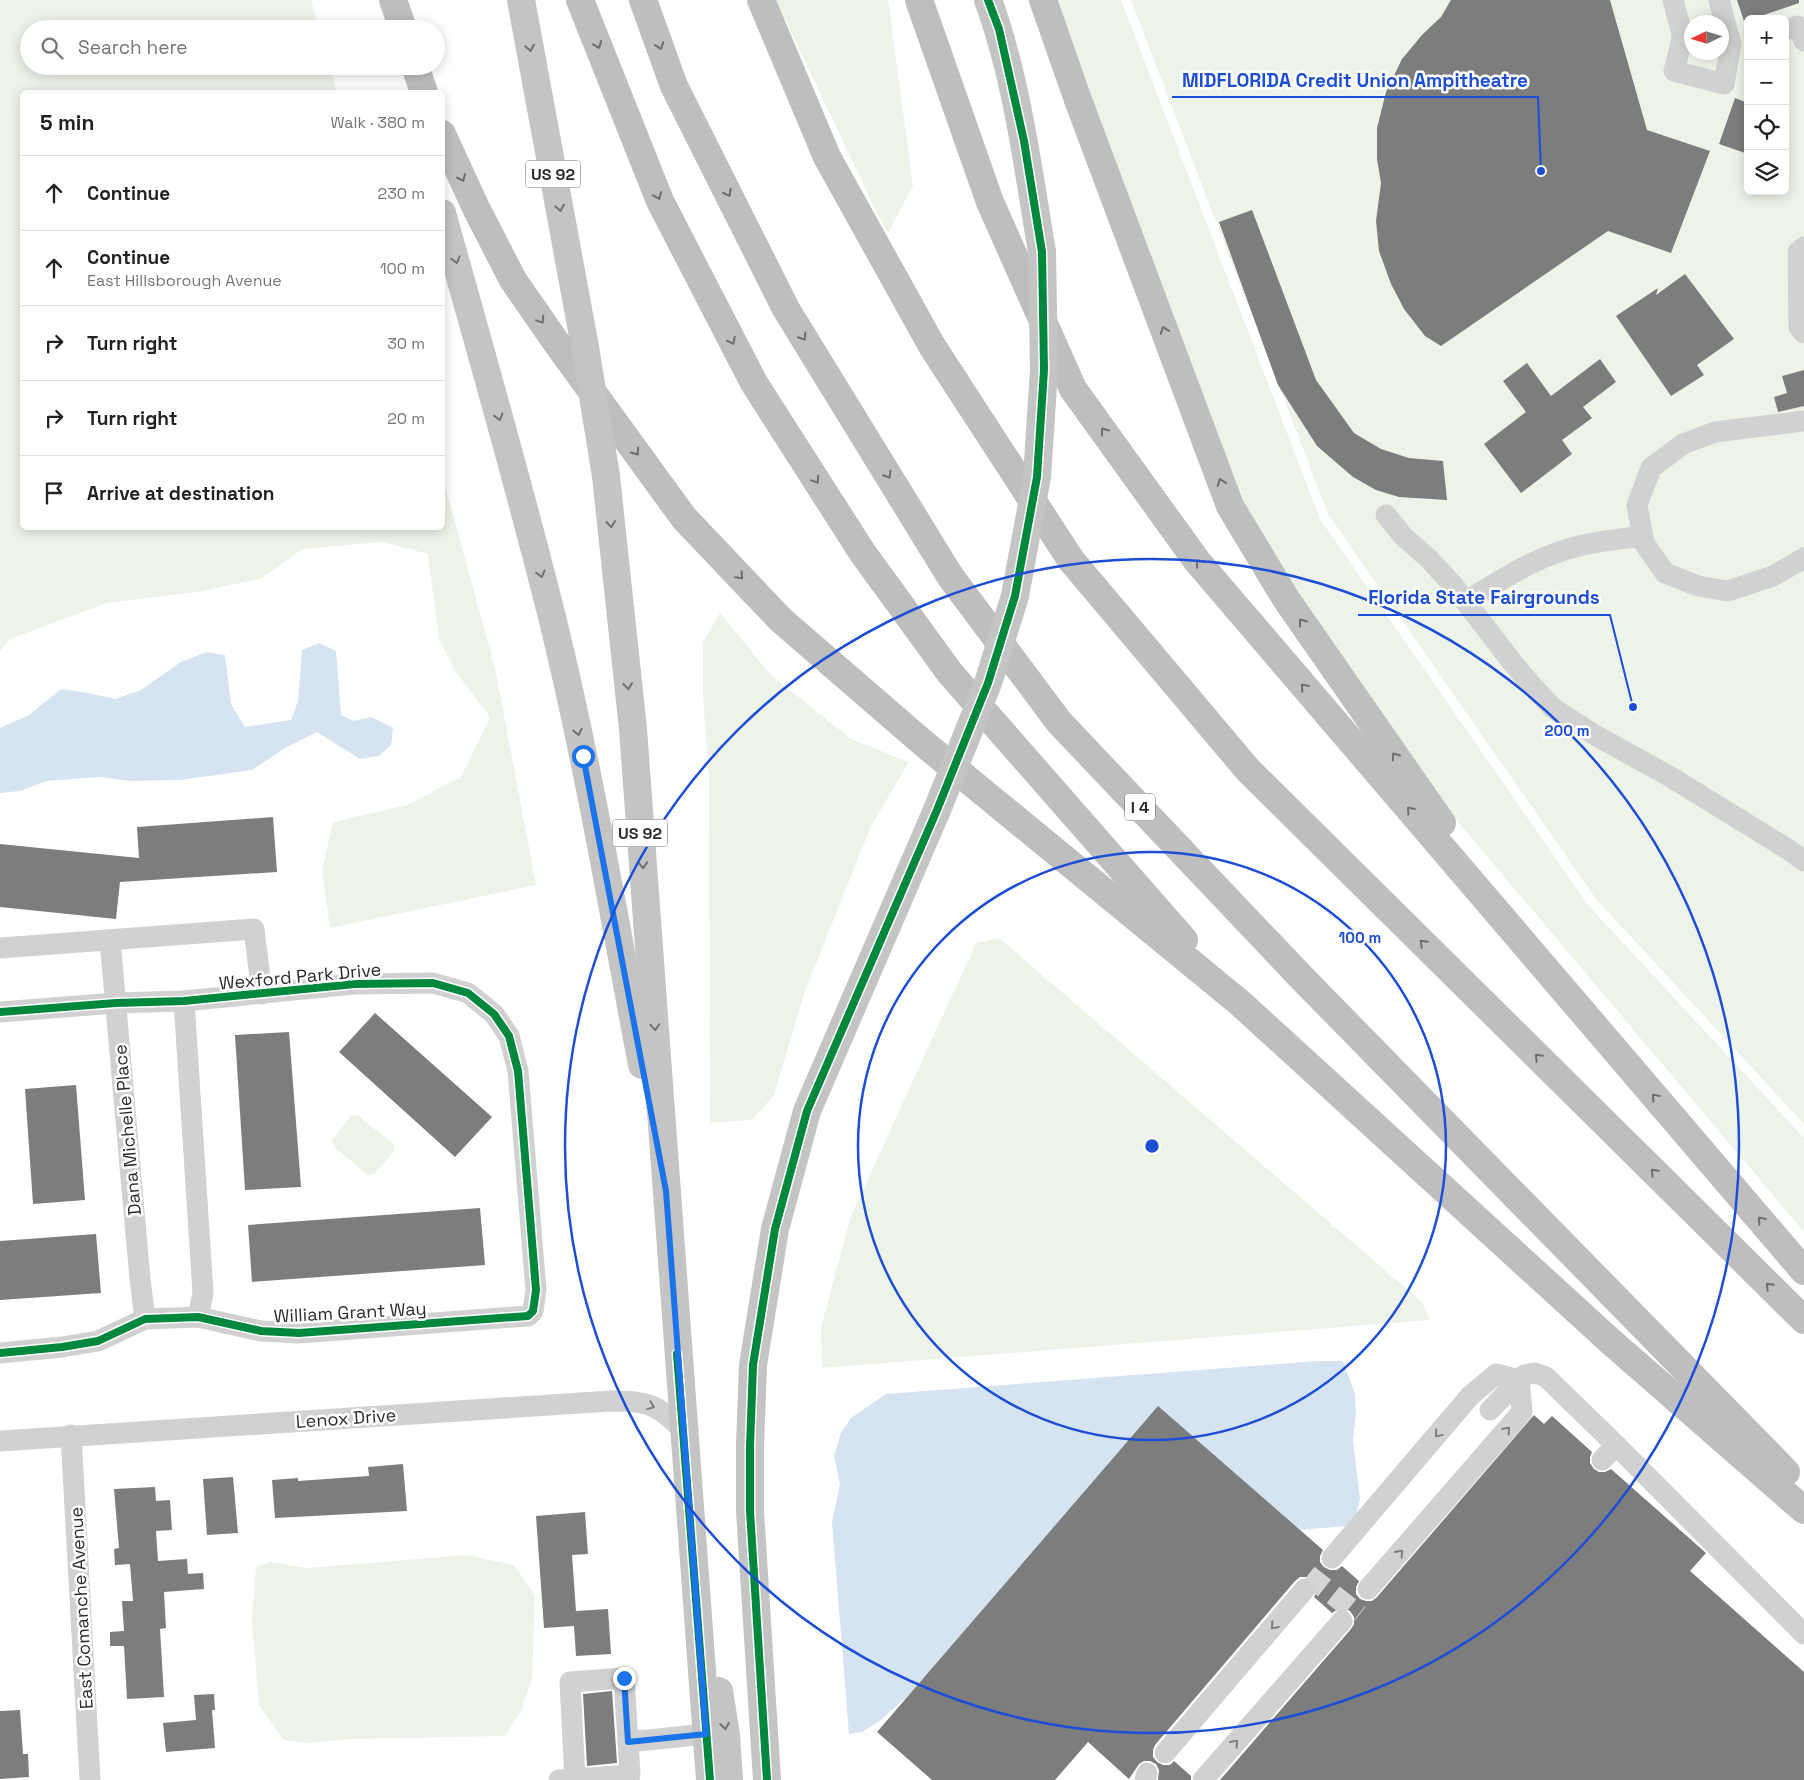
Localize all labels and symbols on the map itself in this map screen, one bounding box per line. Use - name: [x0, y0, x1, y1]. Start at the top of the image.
- north arrow: [1684, 15, 1729, 60]
- one-way arrow: [592, 41, 602, 49]
- one-way arrow: [654, 41, 664, 50]
- one-way arrow: [524, 44, 535, 52]
- callout: MIDFLORIDA Credit Union Ampitheatre: [1172, 63, 1538, 97]
- text: MIDFLORIDA Credit Union Ampitheatre: [1182, 68, 1528, 93]
- road number: US 92: [526, 160, 580, 188]
- one-way arrow: [456, 173, 467, 182]
- one-way arrow: [722, 188, 732, 197]
- one-way arrow: [652, 191, 662, 200]
- one-way arrow: [554, 203, 564, 212]
- one-way arrow: [450, 256, 460, 264]
- one-way arrow: [535, 314, 544, 324]
- one-way arrow: [1160, 326, 1170, 335]
- one-way arrow: [797, 331, 807, 340]
- one-way arrow: [726, 336, 736, 345]
- one-way arrow: [494, 412, 504, 420]
- one-way arrow: [1100, 428, 1110, 437]
- one-way arrow: [630, 446, 639, 456]
- one-way arrow: [882, 470, 892, 479]
- one-way arrow: [810, 474, 819, 484]
- one-way arrow: [1217, 478, 1227, 487]
- one-way arrow: [605, 521, 616, 529]
- one-way arrow: [1196, 560, 1204, 569]
- one-way arrow: [535, 569, 545, 577]
- one-way arrow: [734, 571, 743, 580]
- callout: Florida State Fairgrounds: [1358, 581, 1610, 615]
- text: Florida State Fairgrounds: [1368, 585, 1600, 610]
- one-way arrow: [1299, 619, 1308, 628]
- one-way arrow: [622, 682, 633, 690]
- one-way arrow: [1301, 683, 1310, 692]
- text: 200 m: [1545, 721, 1589, 740]
- one-way arrow: [572, 728, 583, 736]
- route start: [572, 745, 595, 768]
- one-way arrow: [1392, 752, 1401, 762]
- road number: I 4: [1125, 794, 1155, 820]
- one-way arrow: [1407, 807, 1416, 816]
- road number: US 92: [612, 820, 668, 846]
- one-way arrow: [637, 862, 648, 870]
- text: 100 m: [1339, 928, 1381, 947]
- one-way arrow: [1419, 940, 1428, 949]
- street label: Wexford Park Drive: [218, 957, 382, 995]
- one-way arrow: [649, 1024, 660, 1032]
- street label: Dana Michelle Place: [108, 1044, 146, 1216]
- one-way arrow: [1535, 1054, 1544, 1063]
- one-way arrow: [1653, 1094, 1661, 1103]
- centre of rings: [1143, 1137, 1161, 1155]
- one-way arrow: [1651, 1168, 1660, 1177]
- one-way arrow: [1758, 1217, 1767, 1226]
- one-way arrow: [1766, 1283, 1775, 1292]
- street label: William Grant Way: [273, 1297, 427, 1327]
- one-way arrow: [646, 1400, 655, 1410]
- street label: Lenox Drive: [295, 1403, 397, 1433]
- one-way arrow: [1501, 1426, 1510, 1435]
- one-way arrow: [1435, 1428, 1444, 1437]
- street label: East Comanche Avenue: [64, 1506, 98, 1710]
- one-way arrow: [1394, 1549, 1403, 1558]
- one-way arrow: [1270, 1621, 1279, 1630]
- route end: [613, 1667, 636, 1690]
- one-way arrow: [719, 1721, 729, 1730]
- one-way arrow: [1230, 1740, 1239, 1749]

